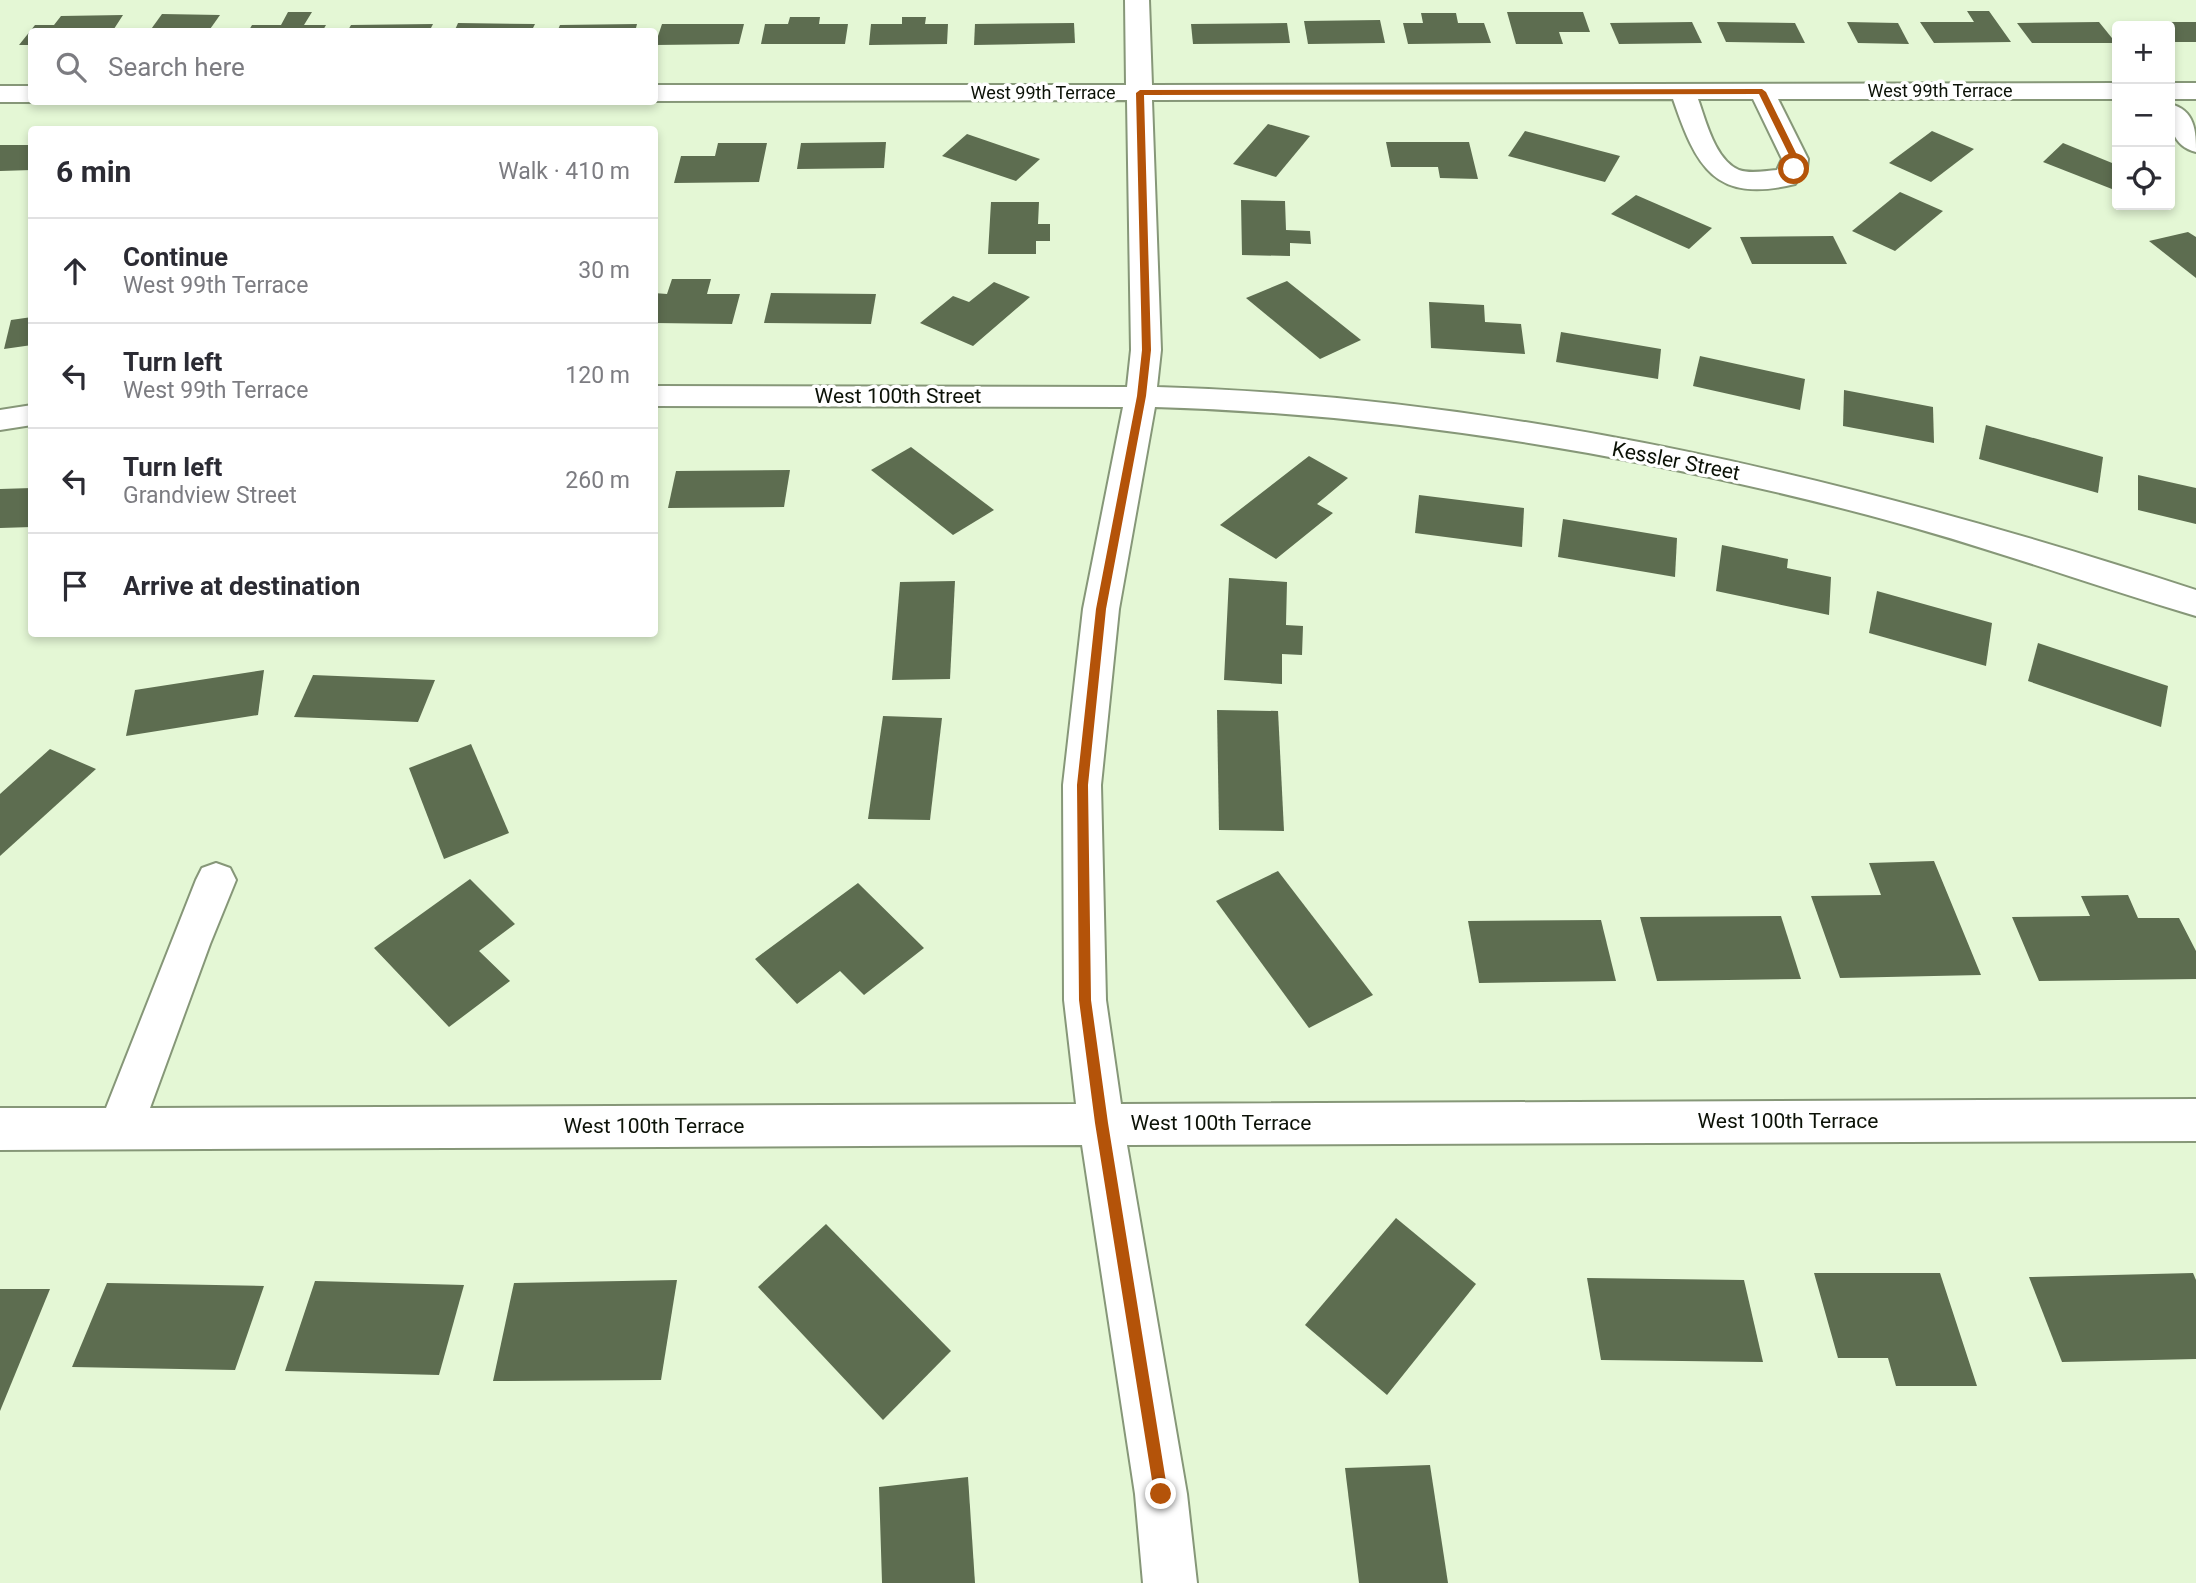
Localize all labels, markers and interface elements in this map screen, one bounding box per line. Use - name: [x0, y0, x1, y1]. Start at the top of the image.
- map controls: [2112, 21, 2175, 210]
- button: +: [2112, 21, 2175, 84]
- search box: [28, 28, 658, 105]
- icon: search: [52, 48, 90, 86]
- text: Search here: [108, 52, 245, 82]
- street label: West 99th Terrace: [1867, 80, 2013, 101]
- street label: West 99th Terrace: [970, 82, 1116, 103]
- button: −: [2112, 84, 2175, 147]
- button: locate: [2112, 147, 2175, 210]
- route start: [1778, 153, 1809, 184]
- text: 6 min: [56, 154, 131, 189]
- text: Walk · 410 m: [498, 158, 630, 185]
- text: Continue: [123, 242, 228, 272]
- icon: ahead: [56, 252, 94, 290]
- text: 30 m: [578, 257, 630, 284]
- text: West 99th Terrace: [123, 272, 308, 299]
- text: Turn left: [123, 347, 222, 377]
- icon: left: [56, 357, 94, 395]
- text: 120 m: [565, 362, 630, 389]
- text: West 99th Terrace: [123, 377, 308, 404]
- street label: West 100th Street: [815, 384, 982, 408]
- street label: Kessler Street: [1610, 437, 1742, 485]
- text: Turn left: [123, 452, 222, 482]
- icon: left: [56, 462, 94, 500]
- text: 260 m: [565, 467, 630, 494]
- text: Grandview Street: [123, 482, 297, 509]
- icon: arrive: [56, 567, 94, 605]
- text: Arrive at destination: [123, 571, 360, 601]
- street label: West 100th Terrace: [1697, 1109, 1879, 1133]
- street label: West 100th Terrace: [1130, 1111, 1312, 1135]
- street label: West 100th Terrace: [563, 1114, 745, 1138]
- route end: [1145, 1478, 1176, 1509]

